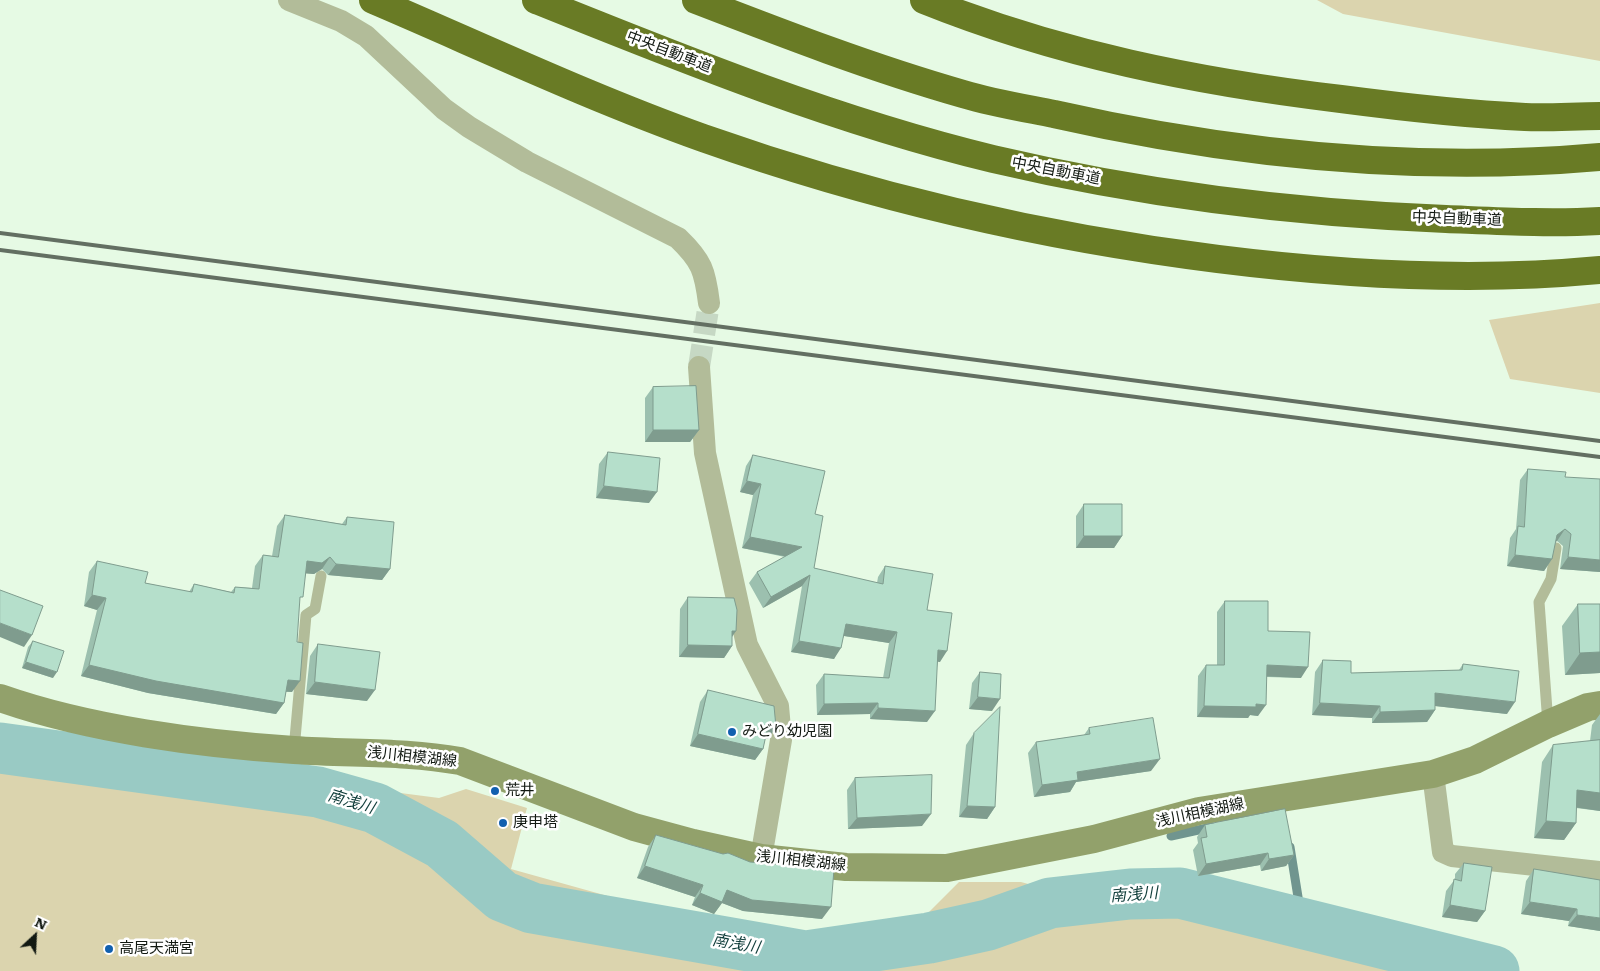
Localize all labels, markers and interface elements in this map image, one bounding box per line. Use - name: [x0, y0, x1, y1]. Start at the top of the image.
- street label: 中央自動車道: [624, 27, 714, 77]
- street label: 中央自動車道: [1010, 154, 1102, 188]
- street label: 中央自動車道: [1412, 208, 1502, 230]
- place label: みどり幼児園: [742, 723, 832, 741]
- marker: みどり幼児園: [726, 726, 738, 738]
- street label: 浅川相模湖線: [366, 743, 458, 771]
- place label: 荒井: [505, 782, 535, 800]
- marker: 荒井: [489, 785, 501, 797]
- water label: 南浅川: [325, 786, 377, 818]
- street label: 浅川相模湖線: [1154, 795, 1246, 831]
- place label: 庚申塔: [513, 814, 558, 832]
- marker: 庚申塔: [497, 817, 509, 829]
- street label: 浅川相模湖線: [755, 847, 847, 875]
- water label: 南浅川: [1109, 884, 1159, 906]
- north arrow: [10, 911, 60, 961]
- text: N: [32, 911, 51, 934]
- water label: 南浅川: [711, 930, 761, 958]
- place label: 高尾天満宮: [119, 940, 194, 958]
- marker: 高尾天満宮: [103, 943, 115, 955]

